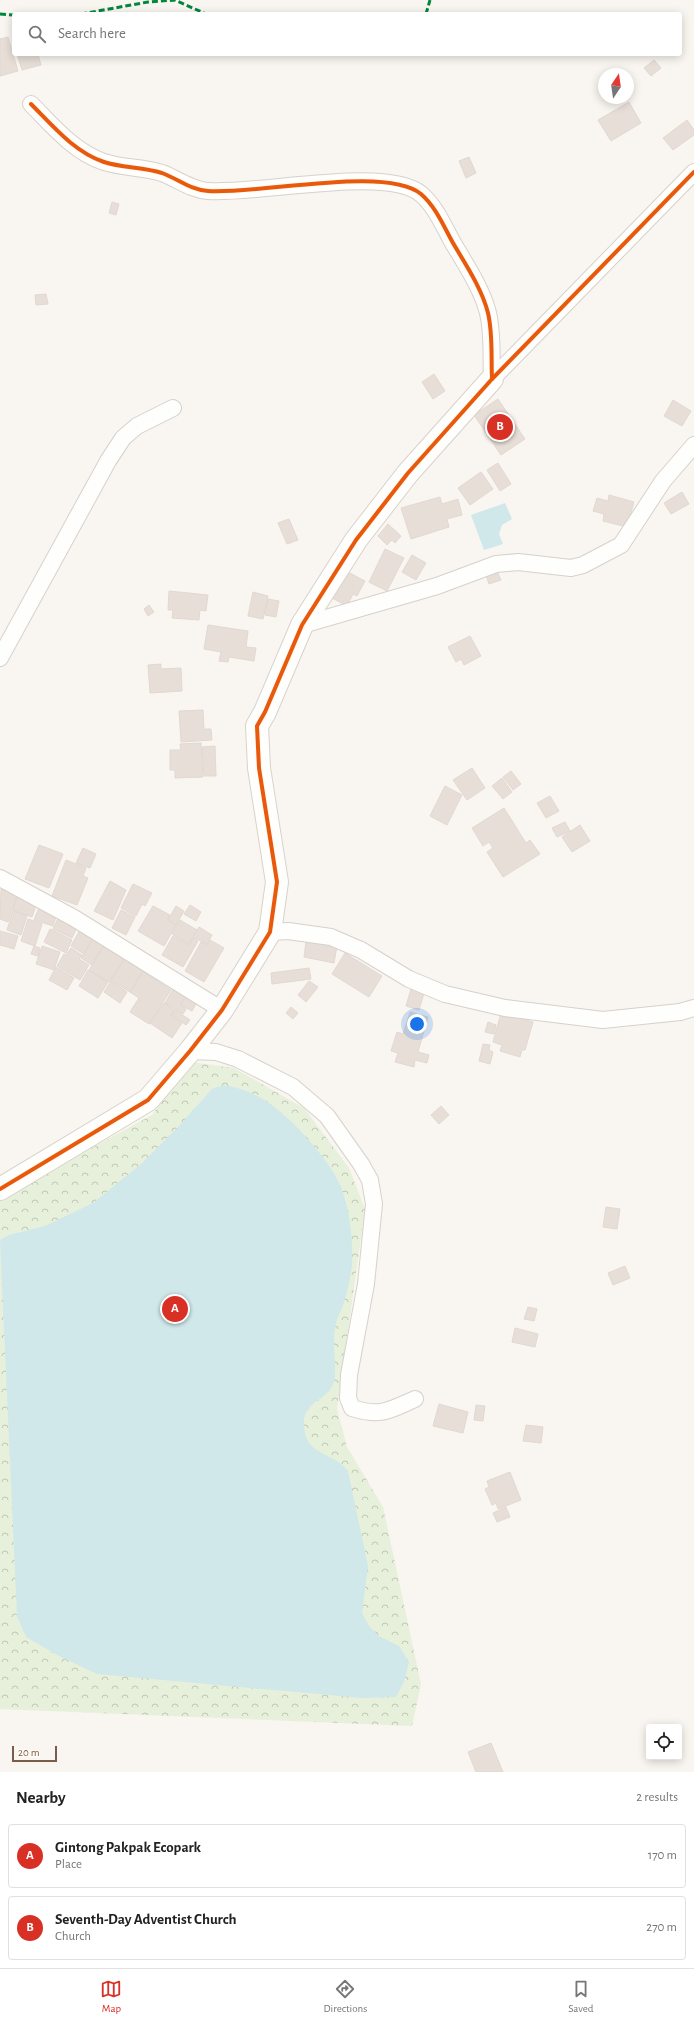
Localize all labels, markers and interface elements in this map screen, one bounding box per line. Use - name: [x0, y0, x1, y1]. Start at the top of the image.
- search box: [12, 12, 682, 56]
- icon: search: [26, 23, 48, 45]
- text: Search here: [58, 26, 126, 41]
- north arrow: [598, 68, 634, 104]
- pin: B: [487, 412, 513, 442]
- your location: [407, 1014, 427, 1034]
- pin: A: [162, 1294, 188, 1324]
- map controls: [646, 1724, 682, 1760]
- button: locate: [646, 1724, 682, 1760]
- scale bar: [12, 1744, 57, 1763]
- text: 20 m: [18, 1747, 39, 1758]
- text: Nearby: [16, 1789, 66, 1806]
- text: 2 results: [636, 1791, 678, 1804]
- text: Gintong Pakpak Ecopark: [55, 1840, 201, 1855]
- text: A: [26, 1849, 34, 1862]
- text: 170 m: [648, 1849, 677, 1862]
- text: Place: [55, 1858, 82, 1871]
- text: Seventh-Day Adventist Church: [55, 1912, 237, 1927]
- text: B: [26, 1921, 34, 1934]
- text: 270 m: [646, 1921, 677, 1934]
- text: Church: [55, 1930, 91, 1943]
- tab: Map: [100, 1978, 122, 2015]
- tab: Directions: [323, 1978, 367, 2015]
- tab: Saved: [568, 1978, 593, 2015]

